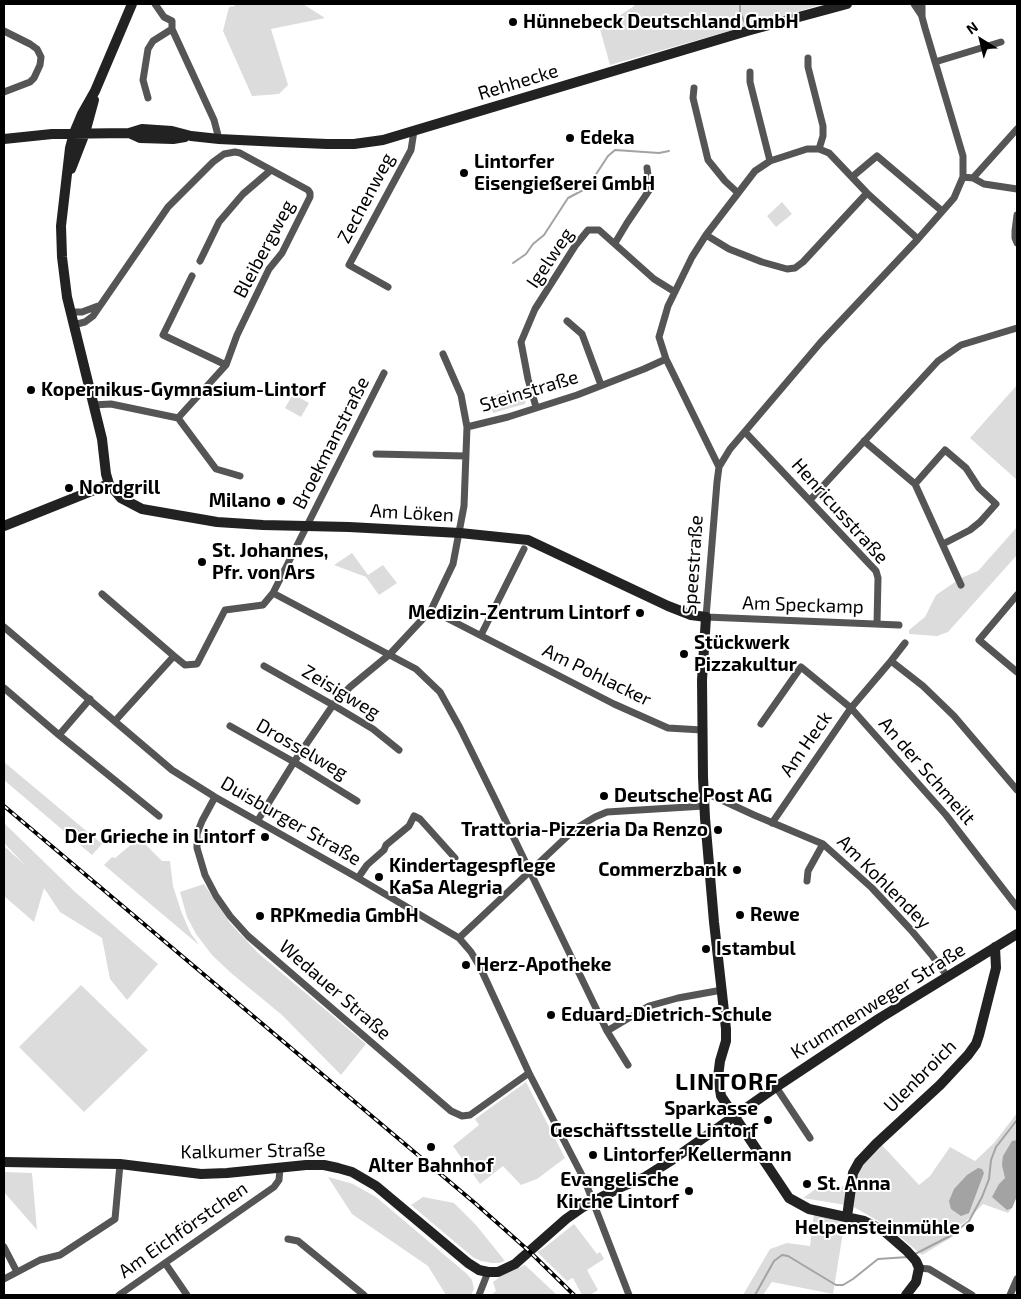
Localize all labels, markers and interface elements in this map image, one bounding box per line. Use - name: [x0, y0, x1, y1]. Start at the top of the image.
- place label: Hünnebeck Deutschland GmbH: [523, 11, 799, 33]
- north arrow: [956, 15, 1006, 65]
- marker: Hünnebeck Deutschland GmbH: [507, 16, 519, 28]
- text: N: [963, 18, 981, 37]
- street label: Rehhecke: [475, 59, 561, 105]
- place label: Edeka: [580, 127, 634, 149]
- marker: Edeka: [564, 132, 576, 144]
- street label: Zechenweg: [333, 149, 399, 247]
- place label: Lintorfer Eisengießerei GmbH: [474, 151, 655, 195]
- marker: Lintorfer Eisengießerei GmbH: [458, 167, 470, 179]
- street label: Bleibergweg: [229, 196, 299, 302]
- street label: Igelweg: [522, 224, 578, 292]
- street label: Steinstraße: [477, 365, 581, 417]
- street label: Broekmanstraße: [288, 373, 374, 513]
- place label: Kopernikus-Gymnasium-Lintorf: [41, 379, 326, 401]
- marker: Kopernikus-Gymnasium-Lintorf: [25, 384, 37, 396]
- street label: Henricusstraße: [787, 454, 893, 568]
- place label: Nordgrill: [79, 477, 160, 499]
- marker: Nordgrill: [63, 482, 75, 494]
- place label: Milano: [209, 490, 271, 512]
- marker: Milano: [275, 495, 287, 507]
- street label: Am Löken: [370, 499, 454, 527]
- street label: Speestraße: [678, 514, 708, 616]
- place label: St. Johannes, Pfr. von Ars: [212, 540, 328, 584]
- marker: St. Johannes, Pfr. von Ars: [196, 556, 208, 568]
- street label: Am Speckamp: [742, 591, 864, 619]
- place label: Medizin-Zentrum Lintorf: [408, 602, 630, 624]
- marker: Medizin-Zentrum Lintorf: [634, 607, 646, 619]
- place label: Stückwerk Pizzakultur: [694, 632, 797, 676]
- street label: Am Pohlacker: [539, 639, 655, 711]
- marker: Stückwerk Pizzakultur: [678, 648, 690, 660]
- street label: Zeisigweg: [298, 660, 384, 724]
- street label: Am Heck: [775, 707, 837, 781]
- street label: An der Schmeilt: [874, 712, 980, 830]
- street label: Drosselweg: [252, 714, 352, 784]
- street label: Duisburger Straße: [217, 772, 365, 870]
- place label: Deutsche Post AG: [614, 785, 772, 807]
- marker: Deutsche Post AG: [598, 790, 610, 802]
- place label: Trattoria-Pizzeria Da Renzo: [461, 819, 708, 841]
- marker: Trattoria-Pizzeria Da Renzo: [712, 824, 724, 836]
- place label: Der Grieche in Lintorf: [64, 826, 255, 848]
- street label: Am Kohlendey: [832, 830, 936, 934]
- marker: Der Grieche in Lintorf: [259, 831, 271, 843]
- place label: Kindertagespflege KaSa Alegria: [389, 855, 556, 899]
- place label: Commerzbank: [598, 859, 727, 881]
- marker: Commerzbank: [731, 864, 743, 876]
- marker: Kindertagespflege KaSa Alegria: [373, 871, 385, 883]
- place label: Rewe: [750, 904, 800, 926]
- place label: RPKmedia GmbH: [270, 905, 419, 927]
- marker: Rewe: [734, 909, 746, 921]
- marker: RPKmedia GmbH: [254, 910, 266, 922]
- street label: Wedauer Straße: [274, 935, 396, 1045]
- place label: Istambul: [716, 938, 796, 960]
- street label: Krummenweger Straße: [787, 938, 969, 1064]
- marker: Istambul: [700, 943, 712, 955]
- place label: Herz-Apotheke: [476, 954, 612, 976]
- marker: Herz-Apotheke: [460, 959, 472, 971]
- place label: Eduard-Dietrich-Schule: [561, 1004, 772, 1026]
- marker: Eduard-Dietrich-Schule: [545, 1009, 557, 1021]
- street label: Ulenbroich: [879, 1035, 961, 1117]
- district label: LINTORF: [674, 1068, 780, 1096]
- place label: Sparkasse Geschäftsstelle Lintorf: [550, 1098, 758, 1142]
- marker: Sparkasse Geschäftsstelle Lintorf: [762, 1114, 774, 1126]
- street label: Kalkumer Straße: [180, 1138, 326, 1164]
- marker: Alter Bahnhof: [425, 1141, 437, 1153]
- place label: Lintorfer Kellermann: [603, 1144, 792, 1166]
- marker: Lintorfer Kellermann: [587, 1149, 599, 1161]
- place label: Alter Bahnhof: [368, 1155, 494, 1177]
- place label: Evangelische Kirche Lintorf: [556, 1169, 679, 1213]
- place label: St. Anna: [817, 1173, 891, 1195]
- street label: Am Eichförstchen: [114, 1177, 252, 1283]
- marker: St. Anna: [801, 1178, 813, 1190]
- marker: Evangelische Kirche Lintorf: [683, 1185, 695, 1197]
- place label: Helpensteinmühle: [795, 1217, 960, 1239]
- marker: Helpensteinmühle: [964, 1222, 976, 1234]

